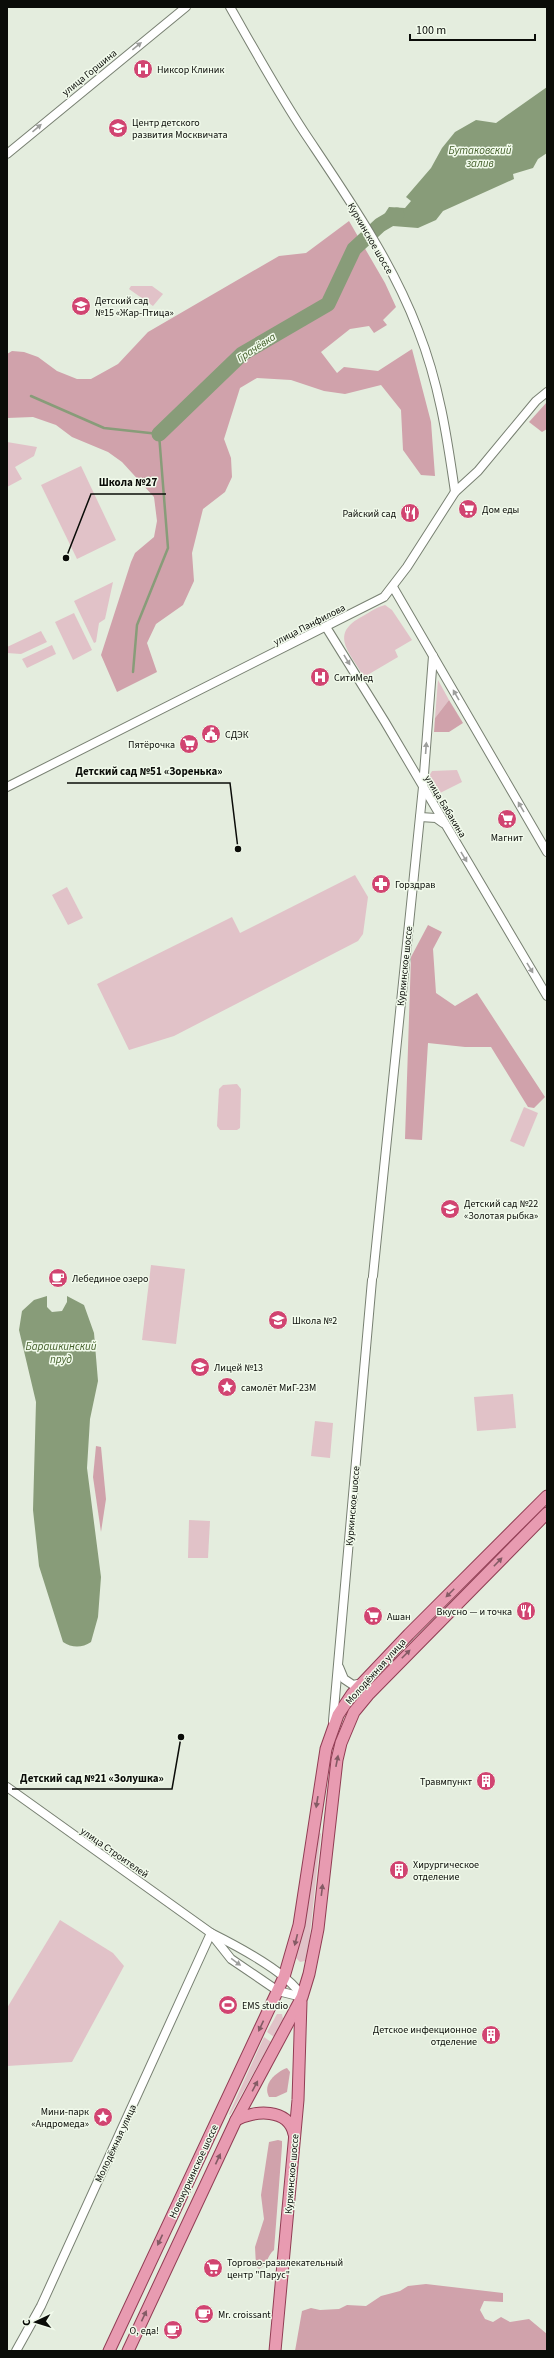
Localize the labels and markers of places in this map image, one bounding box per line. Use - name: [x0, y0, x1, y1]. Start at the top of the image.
- hospital icon: Никсор Клиник: [132, 58, 154, 80]
- place label: Никсор Клиник: [157, 63, 224, 77]
- place label: Центр детского развития Москвичата: [132, 116, 228, 142]
- school or university icon: Центр детского развития Москвичата: [107, 117, 129, 139]
- place label: Детский сад №15 «Жар-Птица»: [95, 294, 174, 320]
- school or university icon: Детский сад №15 «Жар-Птица»: [70, 295, 92, 317]
- callout: Школа №27: [91, 471, 166, 494]
- supermarket icon: Дом еды: [457, 498, 479, 520]
- restaurant icon: Райский сад: [399, 502, 421, 524]
- place label: Дом еды: [482, 503, 519, 517]
- place label: Райский сад: [342, 507, 397, 521]
- hospital icon: СитиМед: [309, 666, 331, 688]
- place label: СитиМед: [334, 671, 374, 685]
- public building icon: СДЭК: [200, 723, 222, 745]
- place label: СДЭК: [225, 728, 249, 742]
- supermarket icon: Пятёрочка: [178, 733, 200, 755]
- place label: Пятёрочка: [128, 738, 175, 752]
- callout: Детский сад №51 «Зоренька»: [67, 760, 230, 783]
- supermarket icon: Магнит: [496, 808, 518, 830]
- place label: Магнит: [491, 831, 524, 845]
- pharmacy icon: Горздрав: [370, 873, 392, 895]
- place label: Горздрав: [395, 878, 435, 892]
- place label: Детский сад №22 «Золотая рыбка»: [464, 1197, 538, 1223]
- school or university icon: Детский сад №22 «Золотая рыбка»: [439, 1198, 461, 1220]
- cafe icon: Лебединое озеро: [47, 1267, 69, 1289]
- place label: Лебединое озеро: [72, 1272, 148, 1286]
- school or university icon: Школа №2: [267, 1309, 289, 1331]
- place label: Школа №2: [292, 1314, 337, 1328]
- school or university icon: Лицей №13: [189, 1356, 211, 1378]
- place label: Лицей №13: [214, 1361, 263, 1375]
- place icon: самолёт МиГ-23М: [216, 1376, 238, 1398]
- place label: самолёт МиГ-23М: [241, 1381, 316, 1395]
- restaurant icon: Вкусно — и точка: [515, 1600, 537, 1622]
- supermarket icon: Ашан: [362, 1605, 384, 1627]
- place label: Вкусно — и точка: [437, 1605, 512, 1619]
- place label: Ашан: [387, 1610, 411, 1624]
- callout: Детский сад №21 «Золушка»: [12, 1766, 172, 1789]
- building icon: Травмпункт: [475, 1770, 497, 1792]
- place label: Травмпункт: [420, 1775, 472, 1789]
- place label: Хирургическое отделение: [413, 1858, 479, 1884]
- building icon: Хирургическое отделение: [388, 1859, 410, 1881]
- sports icon: EMS studio: [217, 1994, 239, 2016]
- place label: EMS studio: [242, 1999, 288, 2013]
- place label: Детское инфекционное отделение: [373, 2023, 477, 2049]
- building icon: Детское инфекционное отделение: [480, 2024, 502, 2046]
- place label: Мини-парк «Андромеда»: [31, 2105, 89, 2131]
- place icon: Мини-парк «Андромеда»: [92, 2106, 114, 2128]
- place label: Торгово-развлекательный центр "Парус": [227, 2256, 343, 2282]
- supermarket icon: Торгово-развлекательный центр "Парус": [202, 2257, 224, 2279]
- cafe icon: Mr. croissant: [193, 2303, 215, 2325]
- place label: Mr. croissant: [218, 2308, 271, 2322]
- cafe icon: О, еда!: [162, 2319, 184, 2341]
- place label: О, еда!: [130, 2324, 159, 2338]

